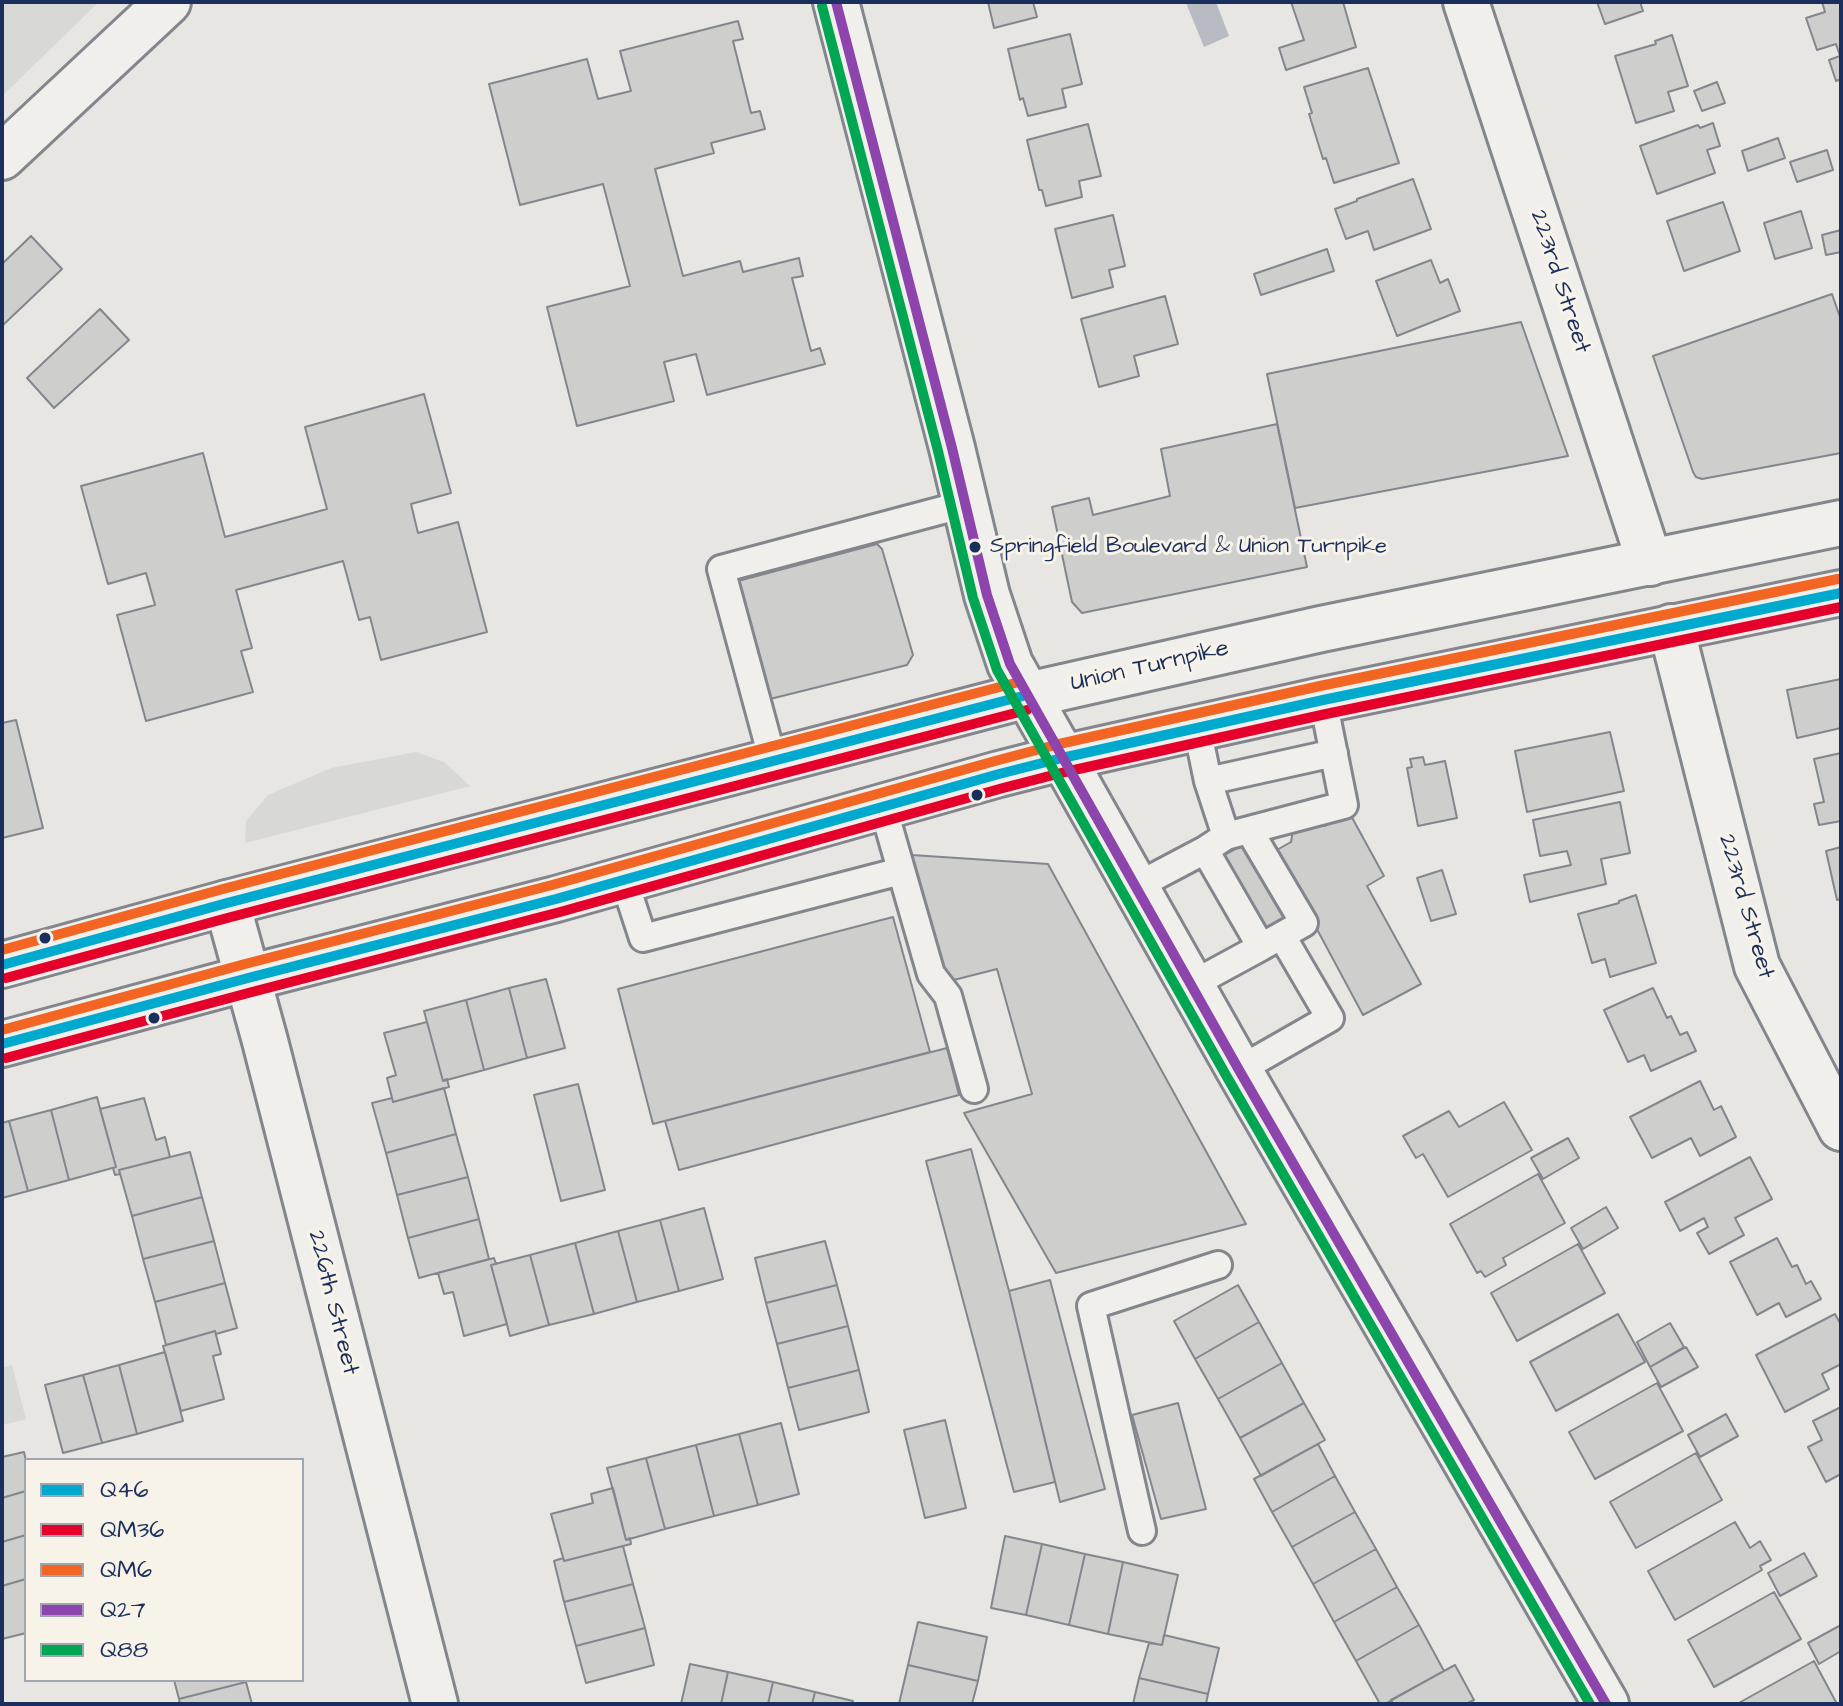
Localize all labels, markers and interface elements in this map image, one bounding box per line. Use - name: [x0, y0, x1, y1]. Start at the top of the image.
- street label: 223rd Street: [1522, 207, 1596, 357]
- place label: Springfield Boulevard & Union Turnpike: [990, 534, 1387, 560]
- marker: Springfield Boulevard & Union Turnpike: [967, 539, 983, 555]
- street label: Union Turnpike: [1068, 635, 1232, 699]
- unlabelled marker: [969, 787, 985, 803]
- street label: 223rd Street: [1711, 831, 1779, 983]
- unlabelled marker: [37, 930, 53, 946]
- unlabelled marker: [146, 1010, 162, 1026]
- street label: 226th Street: [300, 1228, 364, 1378]
- legend: [24, 1458, 304, 1682]
- text: Q46: [100, 1473, 149, 1507]
- text: QM36: [100, 1513, 164, 1547]
- text: QM6: [100, 1553, 152, 1587]
- text: Q27: [100, 1593, 146, 1627]
- text: Q88: [100, 1633, 148, 1667]

